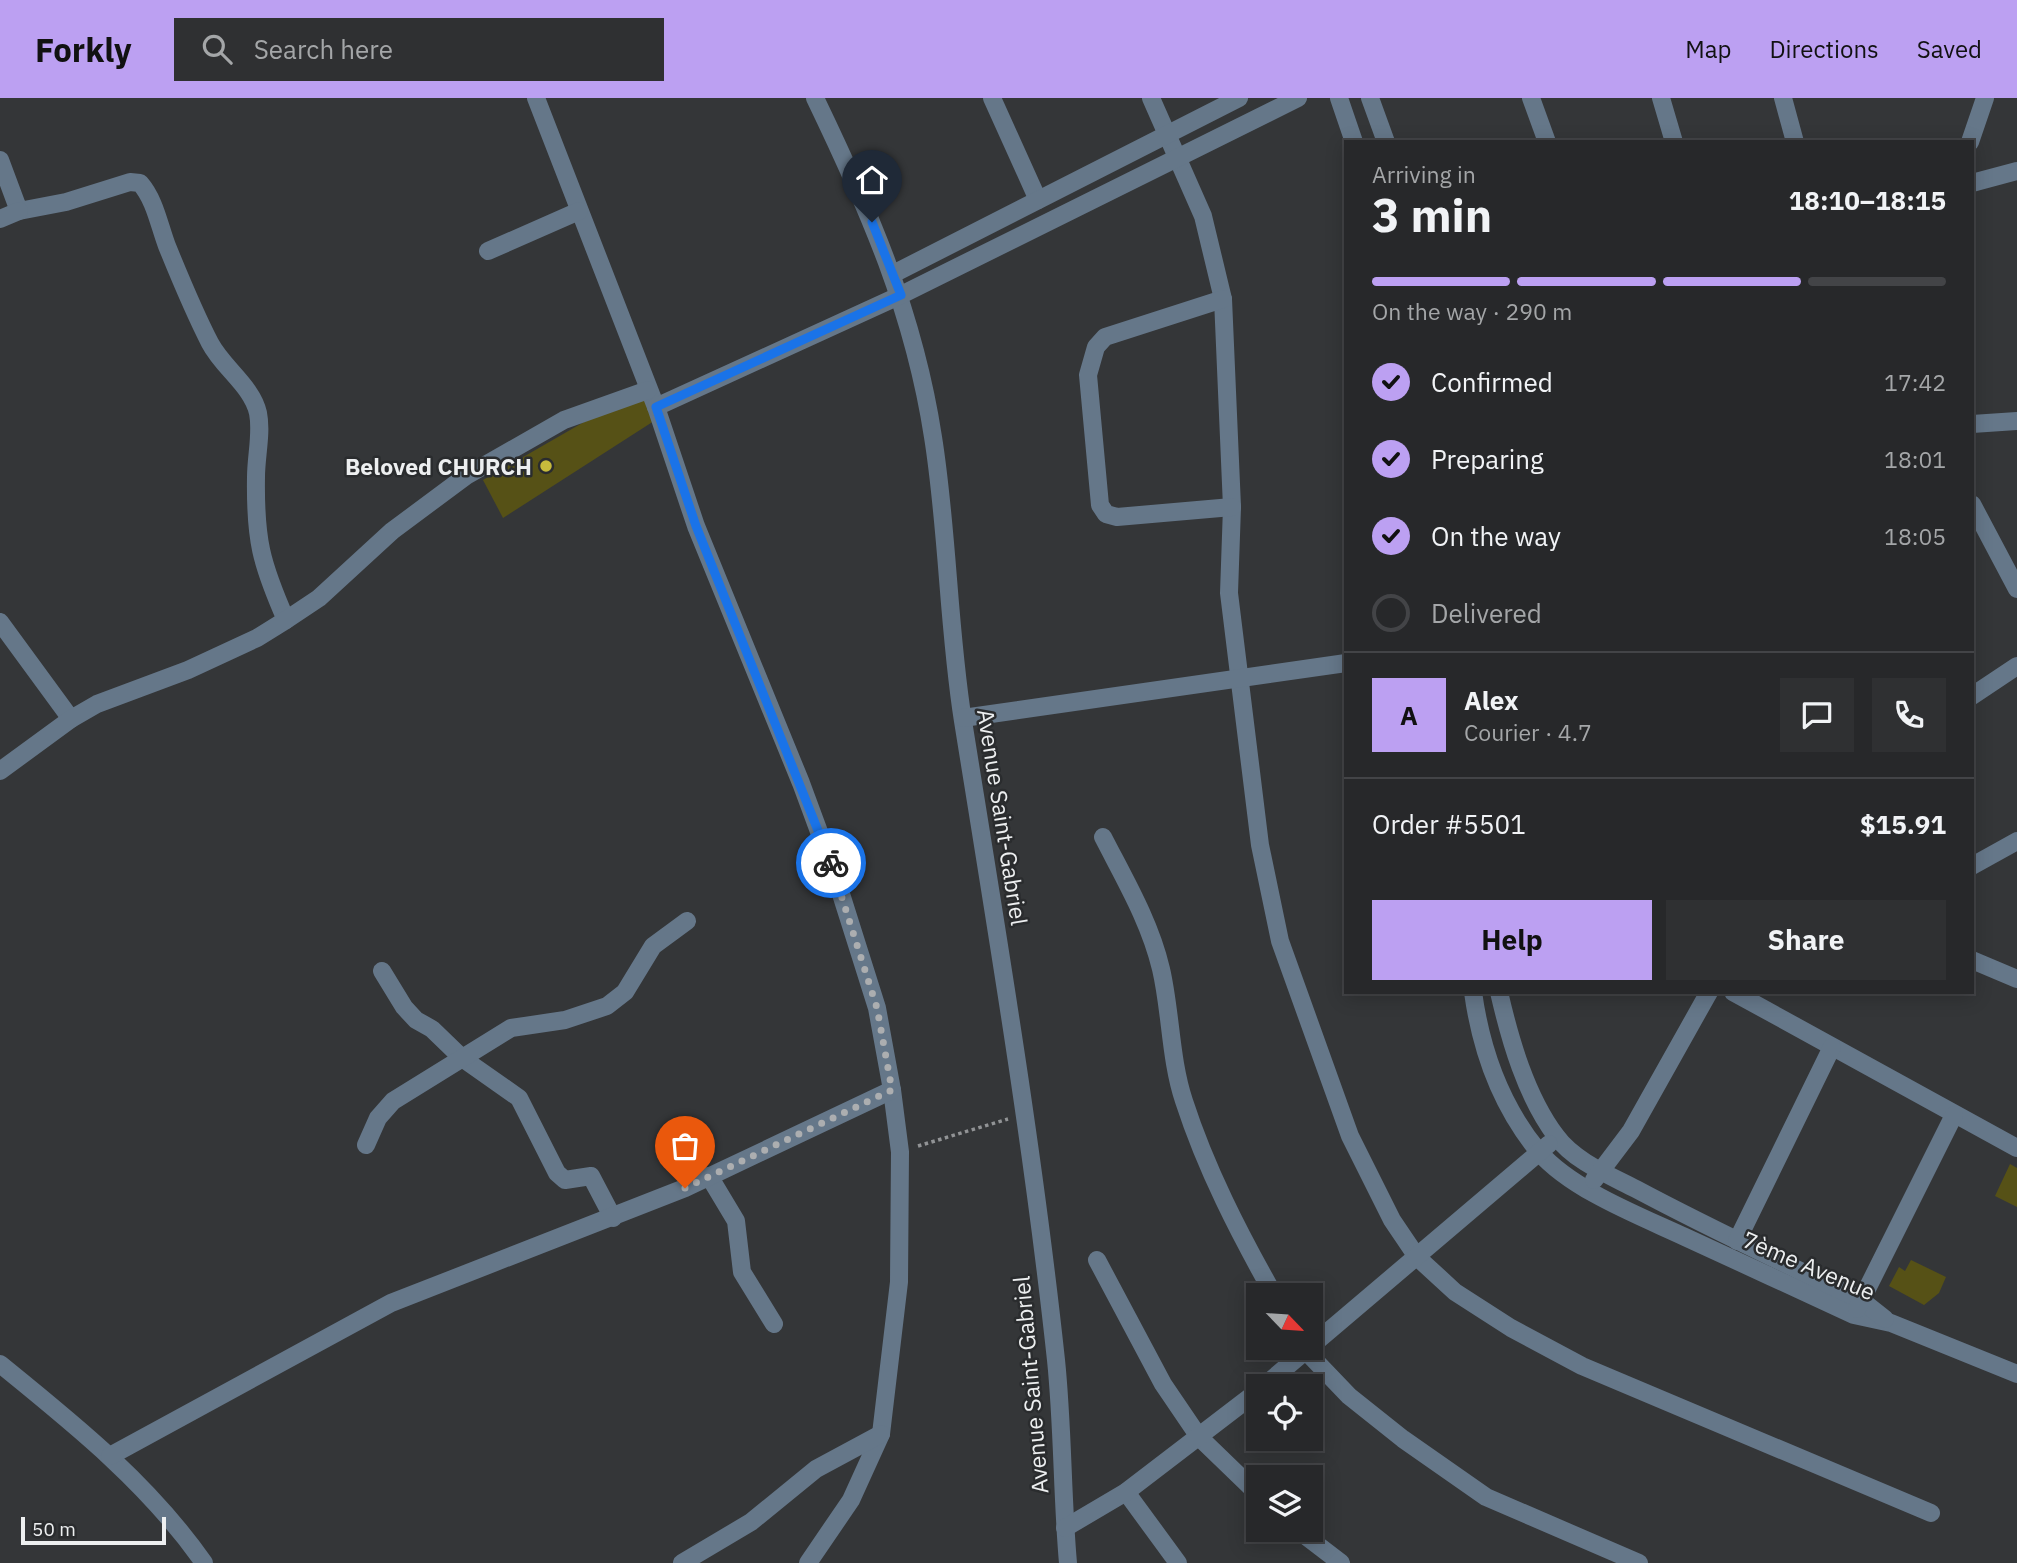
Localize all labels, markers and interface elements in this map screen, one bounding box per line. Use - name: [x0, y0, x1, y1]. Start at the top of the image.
- search box: [174, 18, 664, 81]
- text: Forkly: [35, 28, 132, 71]
- icon: search: [198, 30, 236, 68]
- text: Search here: [254, 32, 393, 66]
- text: Map: [1685, 33, 1731, 65]
- text: Directions: [1769, 33, 1879, 65]
- text: Saved: [1917, 33, 1982, 65]
- pin: [842, 150, 902, 222]
- text: Arriving in: [1372, 159, 1476, 189]
- icon: home: [853, 161, 891, 199]
- text: 18:10–18:15: [1789, 183, 1946, 217]
- text: 3 min: [1372, 185, 1492, 245]
- text: On the way · 290 m: [1372, 296, 1572, 326]
- icon: check: [1372, 363, 1410, 401]
- text: Confirmed: [1431, 365, 1553, 399]
- text: 17:42: [1884, 367, 1946, 397]
- icon: check: [1372, 440, 1410, 478]
- text: Preparing: [1431, 442, 1544, 476]
- text: 18:01: [1884, 444, 1946, 474]
- place label: Beloved CHURCH: [345, 451, 532, 481]
- marker: Beloved CHURCH: [538, 458, 554, 474]
- icon: check: [1372, 517, 1410, 555]
- text: On the way: [1431, 519, 1561, 553]
- text: 18:05: [1884, 521, 1946, 551]
- text: Delivered: [1431, 596, 1542, 630]
- button: chat: [1780, 678, 1854, 752]
- button: phone: [1872, 678, 1946, 752]
- text: Alex: [1464, 683, 1518, 717]
- text: A: [1400, 698, 1418, 732]
- street label: Avenue Saint-Gabriel: [971, 707, 1035, 927]
- text: Courier · 4.7: [1464, 717, 1592, 747]
- text: Order #5501: [1372, 807, 1526, 841]
- text: $15.91: [1860, 807, 1946, 841]
- courier: [796, 828, 866, 898]
- icon: bike: [812, 844, 850, 882]
- button: Help: [1372, 900, 1652, 980]
- button: Share: [1666, 900, 1946, 980]
- pin: [655, 1116, 715, 1188]
- icon: bag: [666, 1127, 704, 1165]
- street label: 7ème Avenue: [1738, 1224, 1880, 1306]
- street label: Avenue Saint-Gabriel: [1006, 1275, 1054, 1495]
- north arrow: [1246, 1283, 1323, 1360]
- map controls: [1246, 1283, 1323, 1542]
- button: locate: [1246, 1374, 1323, 1451]
- button: layers: [1246, 1465, 1323, 1542]
- scale bar: [21, 1514, 166, 1546]
- text: 50 m: [32, 1517, 76, 1541]

